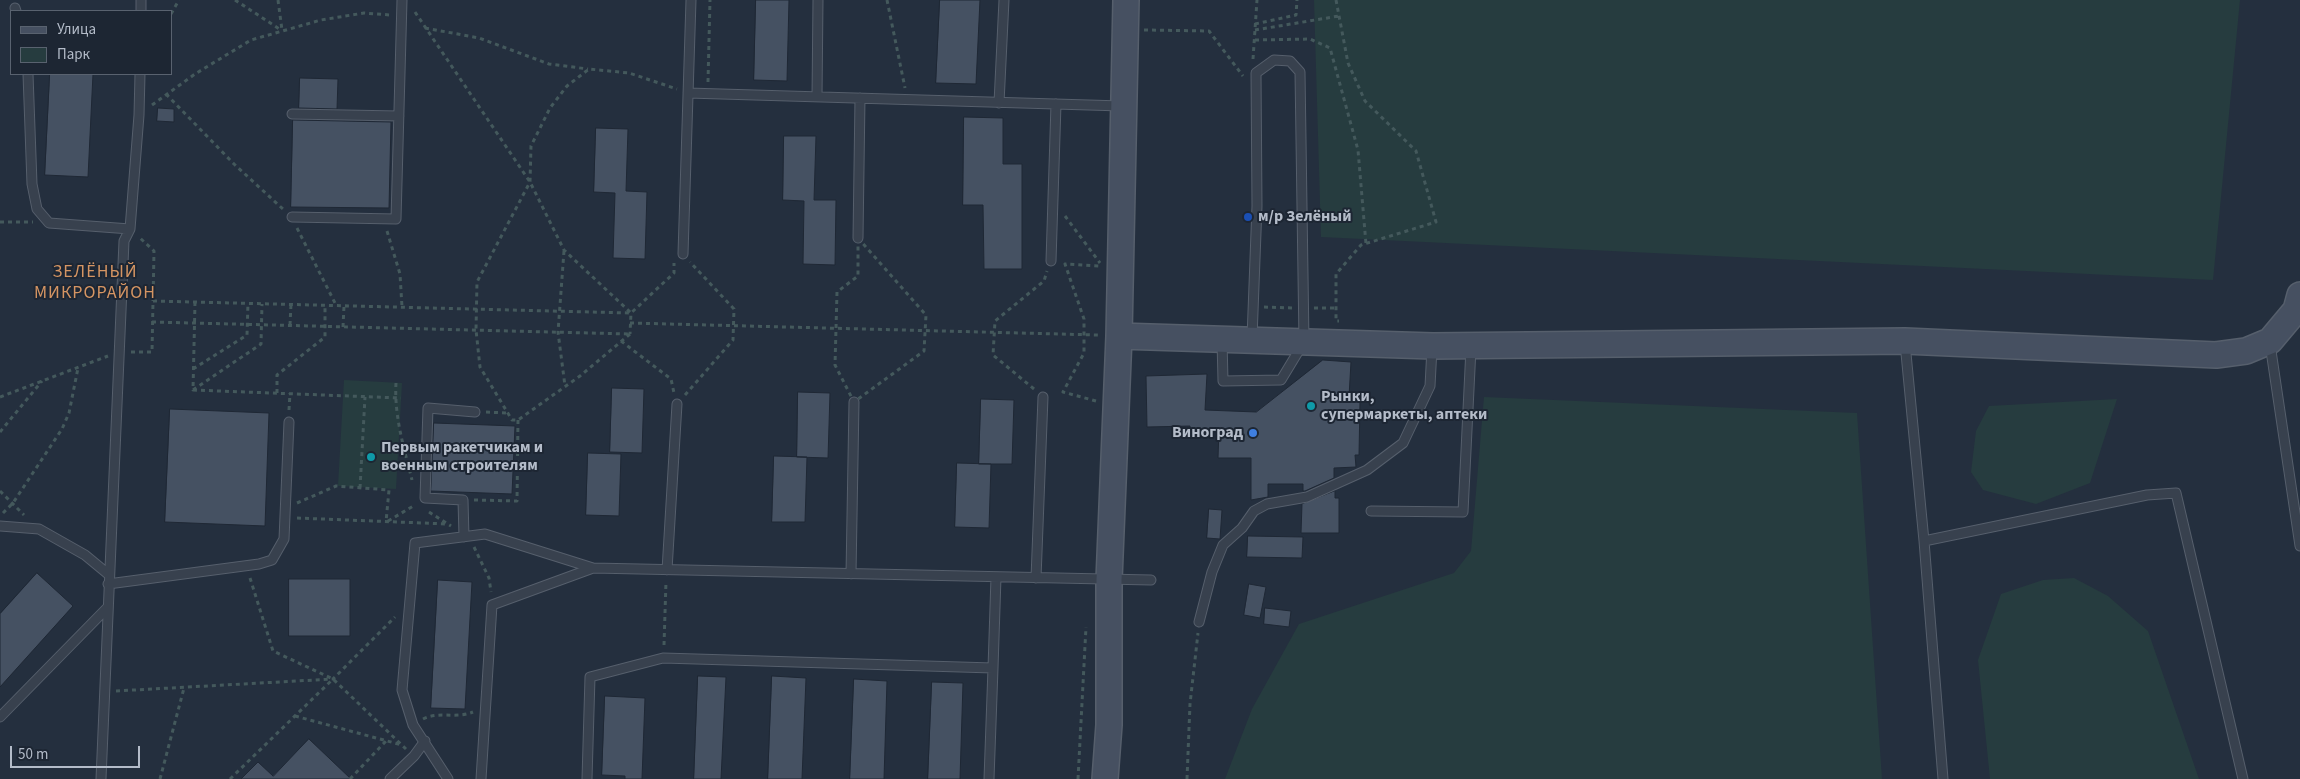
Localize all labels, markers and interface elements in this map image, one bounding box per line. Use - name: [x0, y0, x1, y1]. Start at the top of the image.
- legend: [10, 10, 172, 75]
- text: Улица: [57, 19, 96, 40]
- text: Парк: [57, 44, 90, 65]
- place label: м/р Зелёный: [1258, 207, 1351, 227]
- marker: м/р Зелёный: [1242, 211, 1254, 223]
- district label: ЗЕЛЁНЫЙ МИКРОРАЙОН: [33, 262, 157, 304]
- place label: Рынки, супермаркеты, аптеки: [1321, 387, 1487, 425]
- marker: Рынки, супермаркеты, аптеки: [1305, 400, 1317, 412]
- place label: Виноград: [1172, 423, 1243, 443]
- marker: Виноград: [1247, 427, 1259, 439]
- place label: Первым ракетчикам и военным строителям: [381, 438, 543, 476]
- marker: Первым ракетчикам и военным строителям: [365, 451, 377, 463]
- scale bar: [12, 736, 142, 768]
- text: 50 m: [18, 744, 48, 765]

